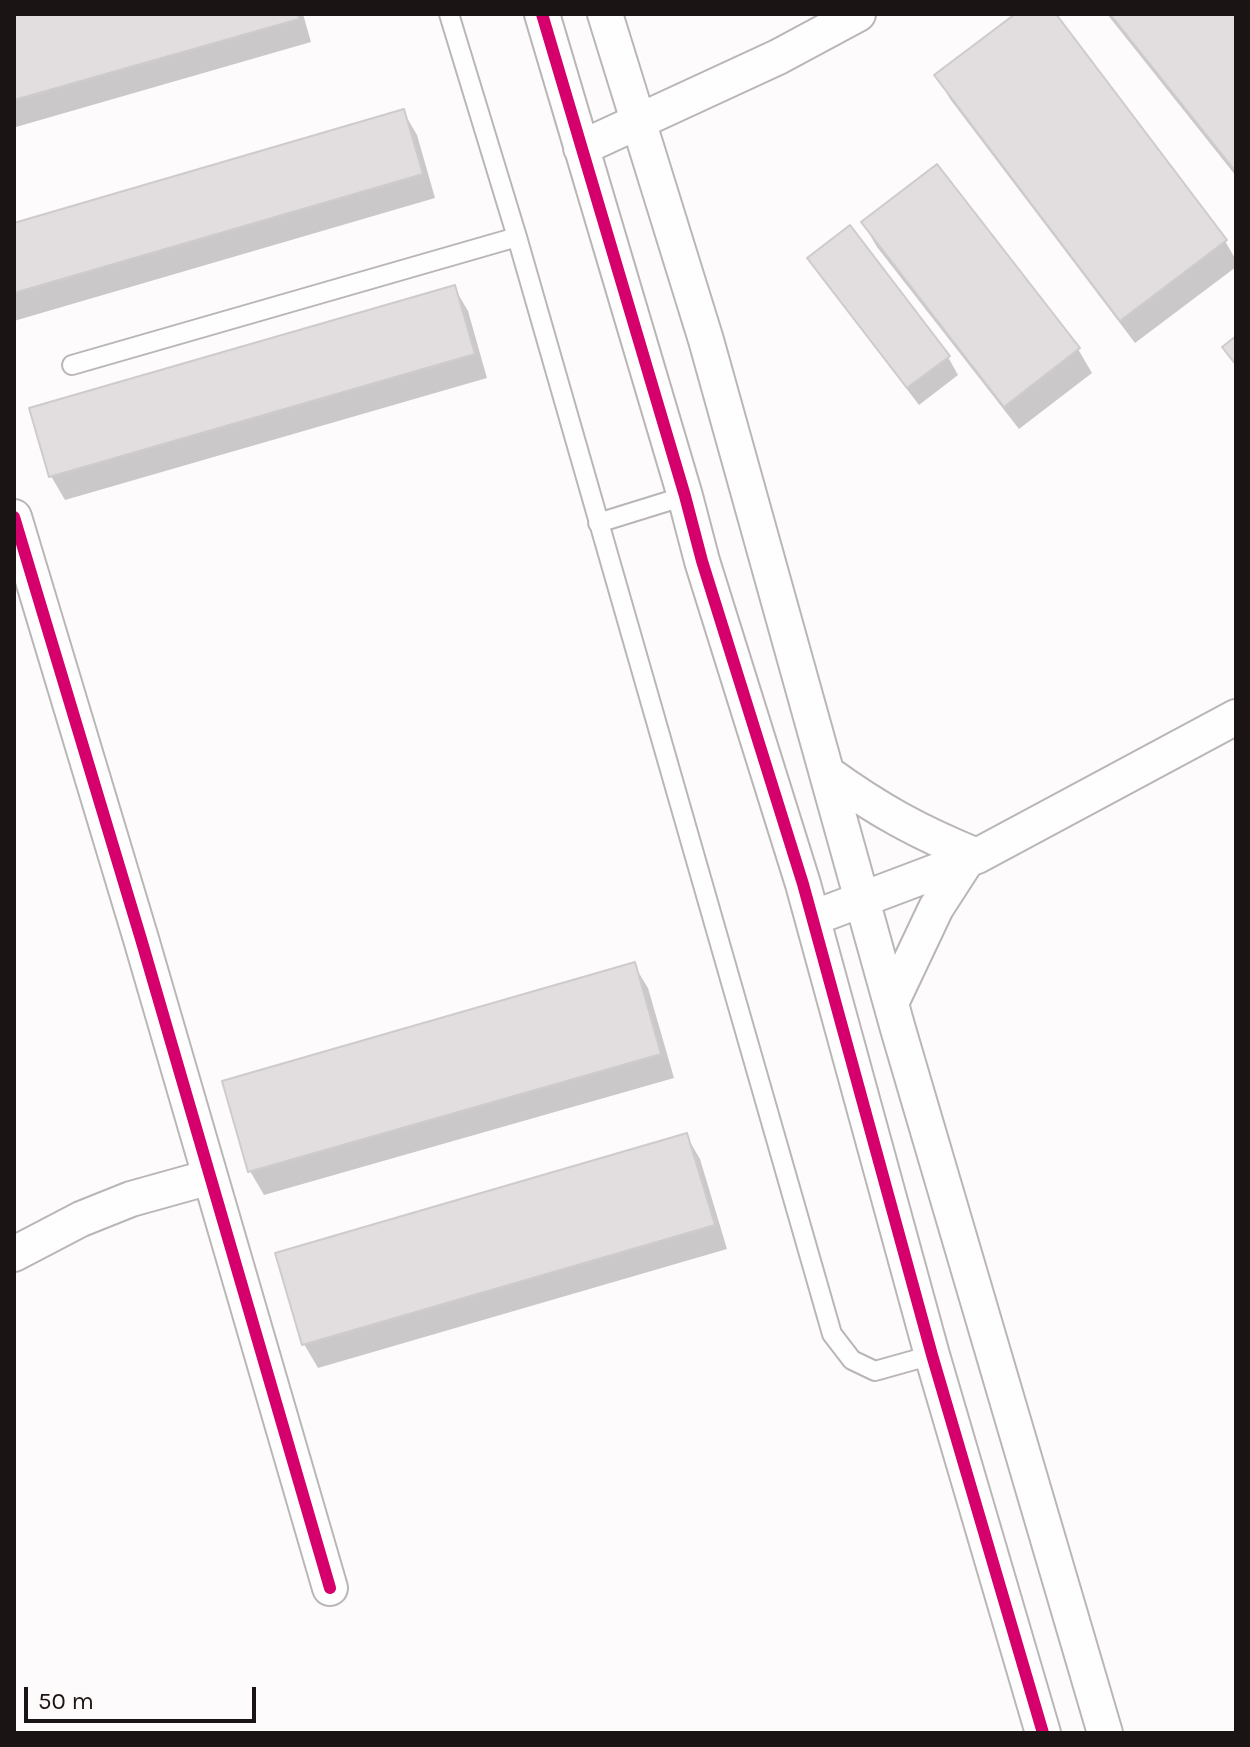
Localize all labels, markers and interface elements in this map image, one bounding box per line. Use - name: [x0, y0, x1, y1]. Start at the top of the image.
- scale bar: [28, 1671, 260, 1721]
- text: 50 m: [38, 1687, 94, 1715]

